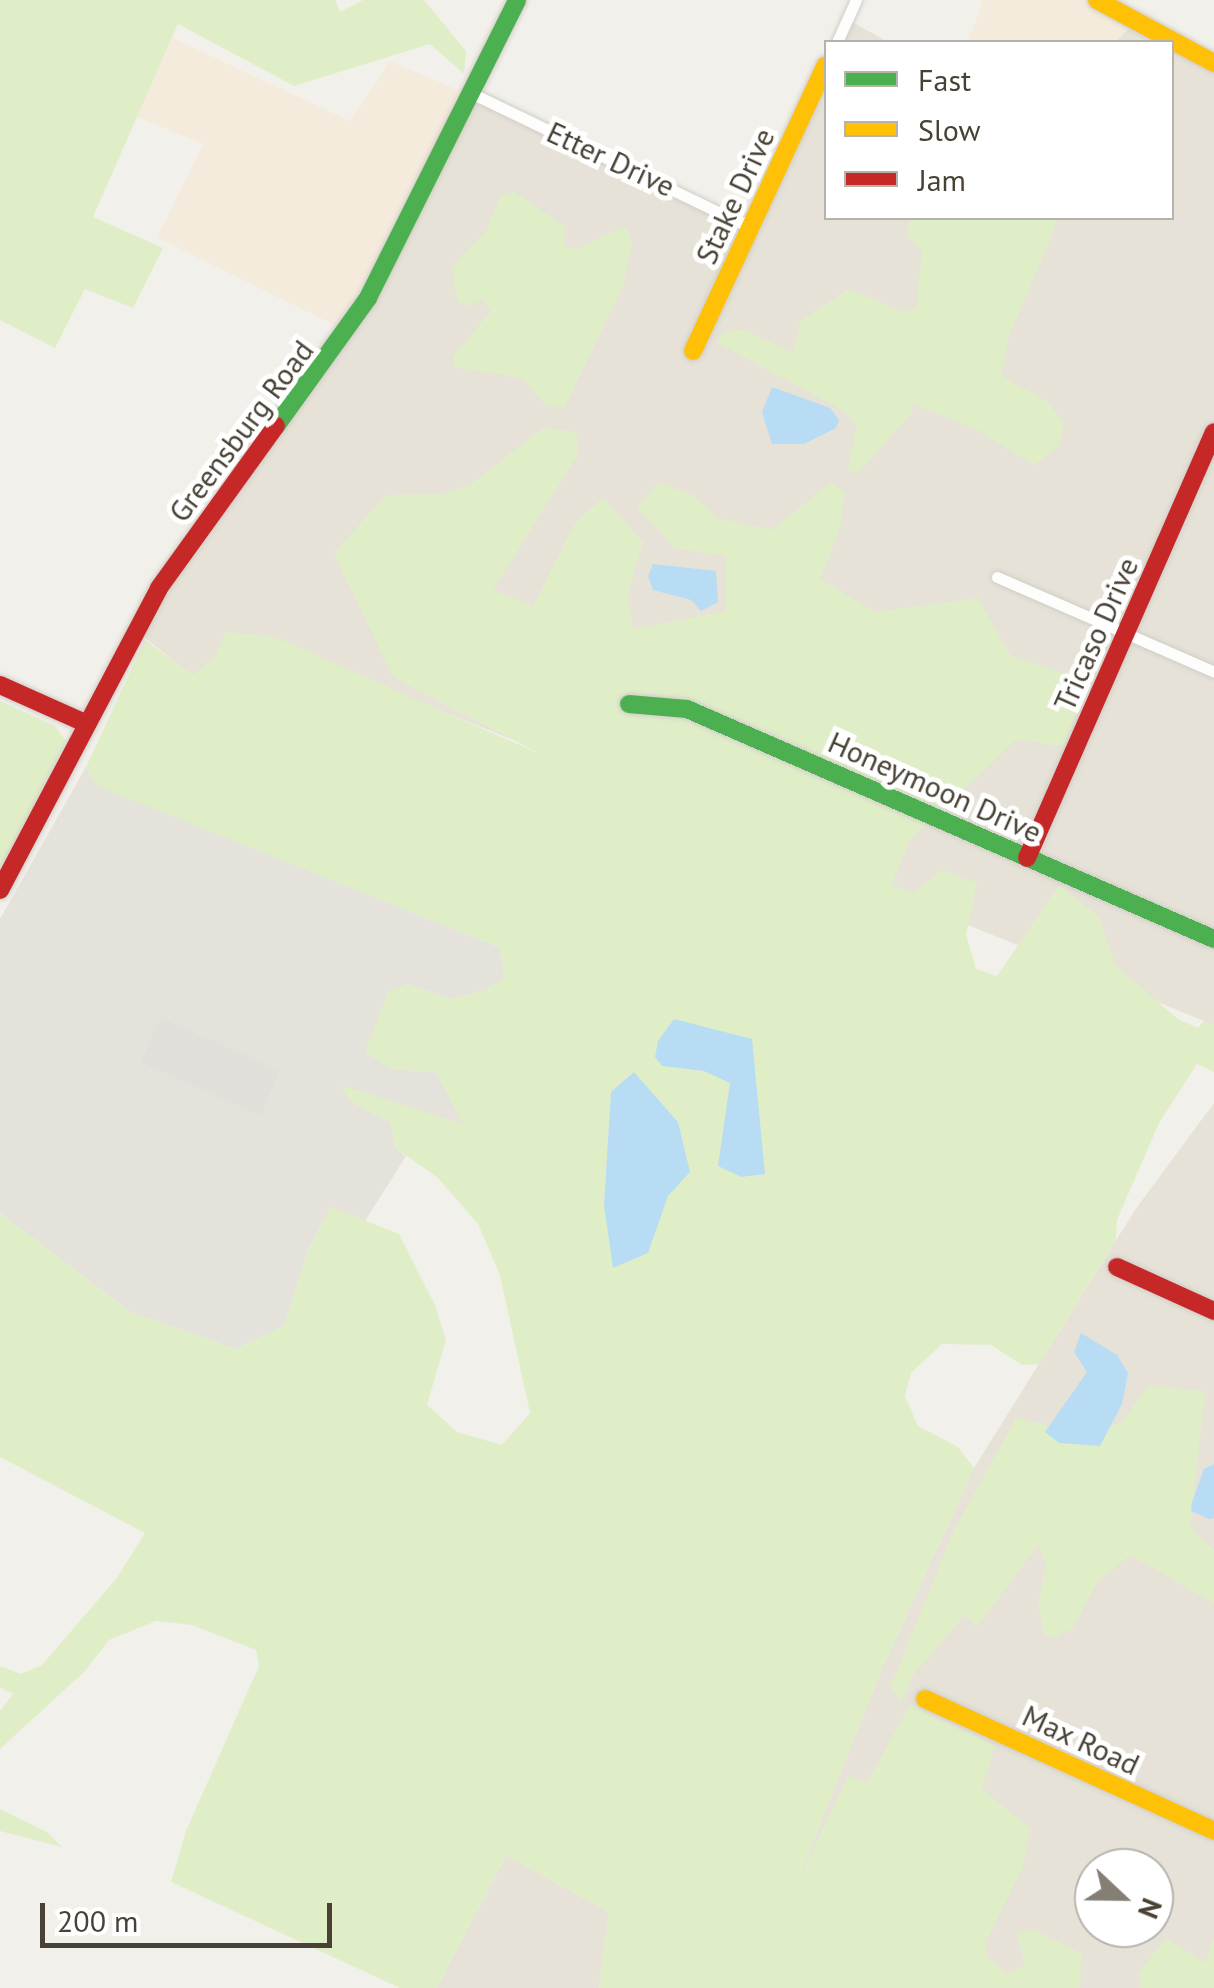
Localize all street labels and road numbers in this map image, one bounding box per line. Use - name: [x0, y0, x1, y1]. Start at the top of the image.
- street label: Etter Drive: [541, 114, 681, 204]
- street label: Stake Drive: [688, 122, 782, 270]
- street label: Greensburg Road: [161, 333, 321, 529]
- street label: Tricaso Drive: [1046, 552, 1146, 716]
- street label: Honeymoon Drive: [823, 724, 1047, 850]
- street label: Max Road: [1016, 1697, 1146, 1783]

